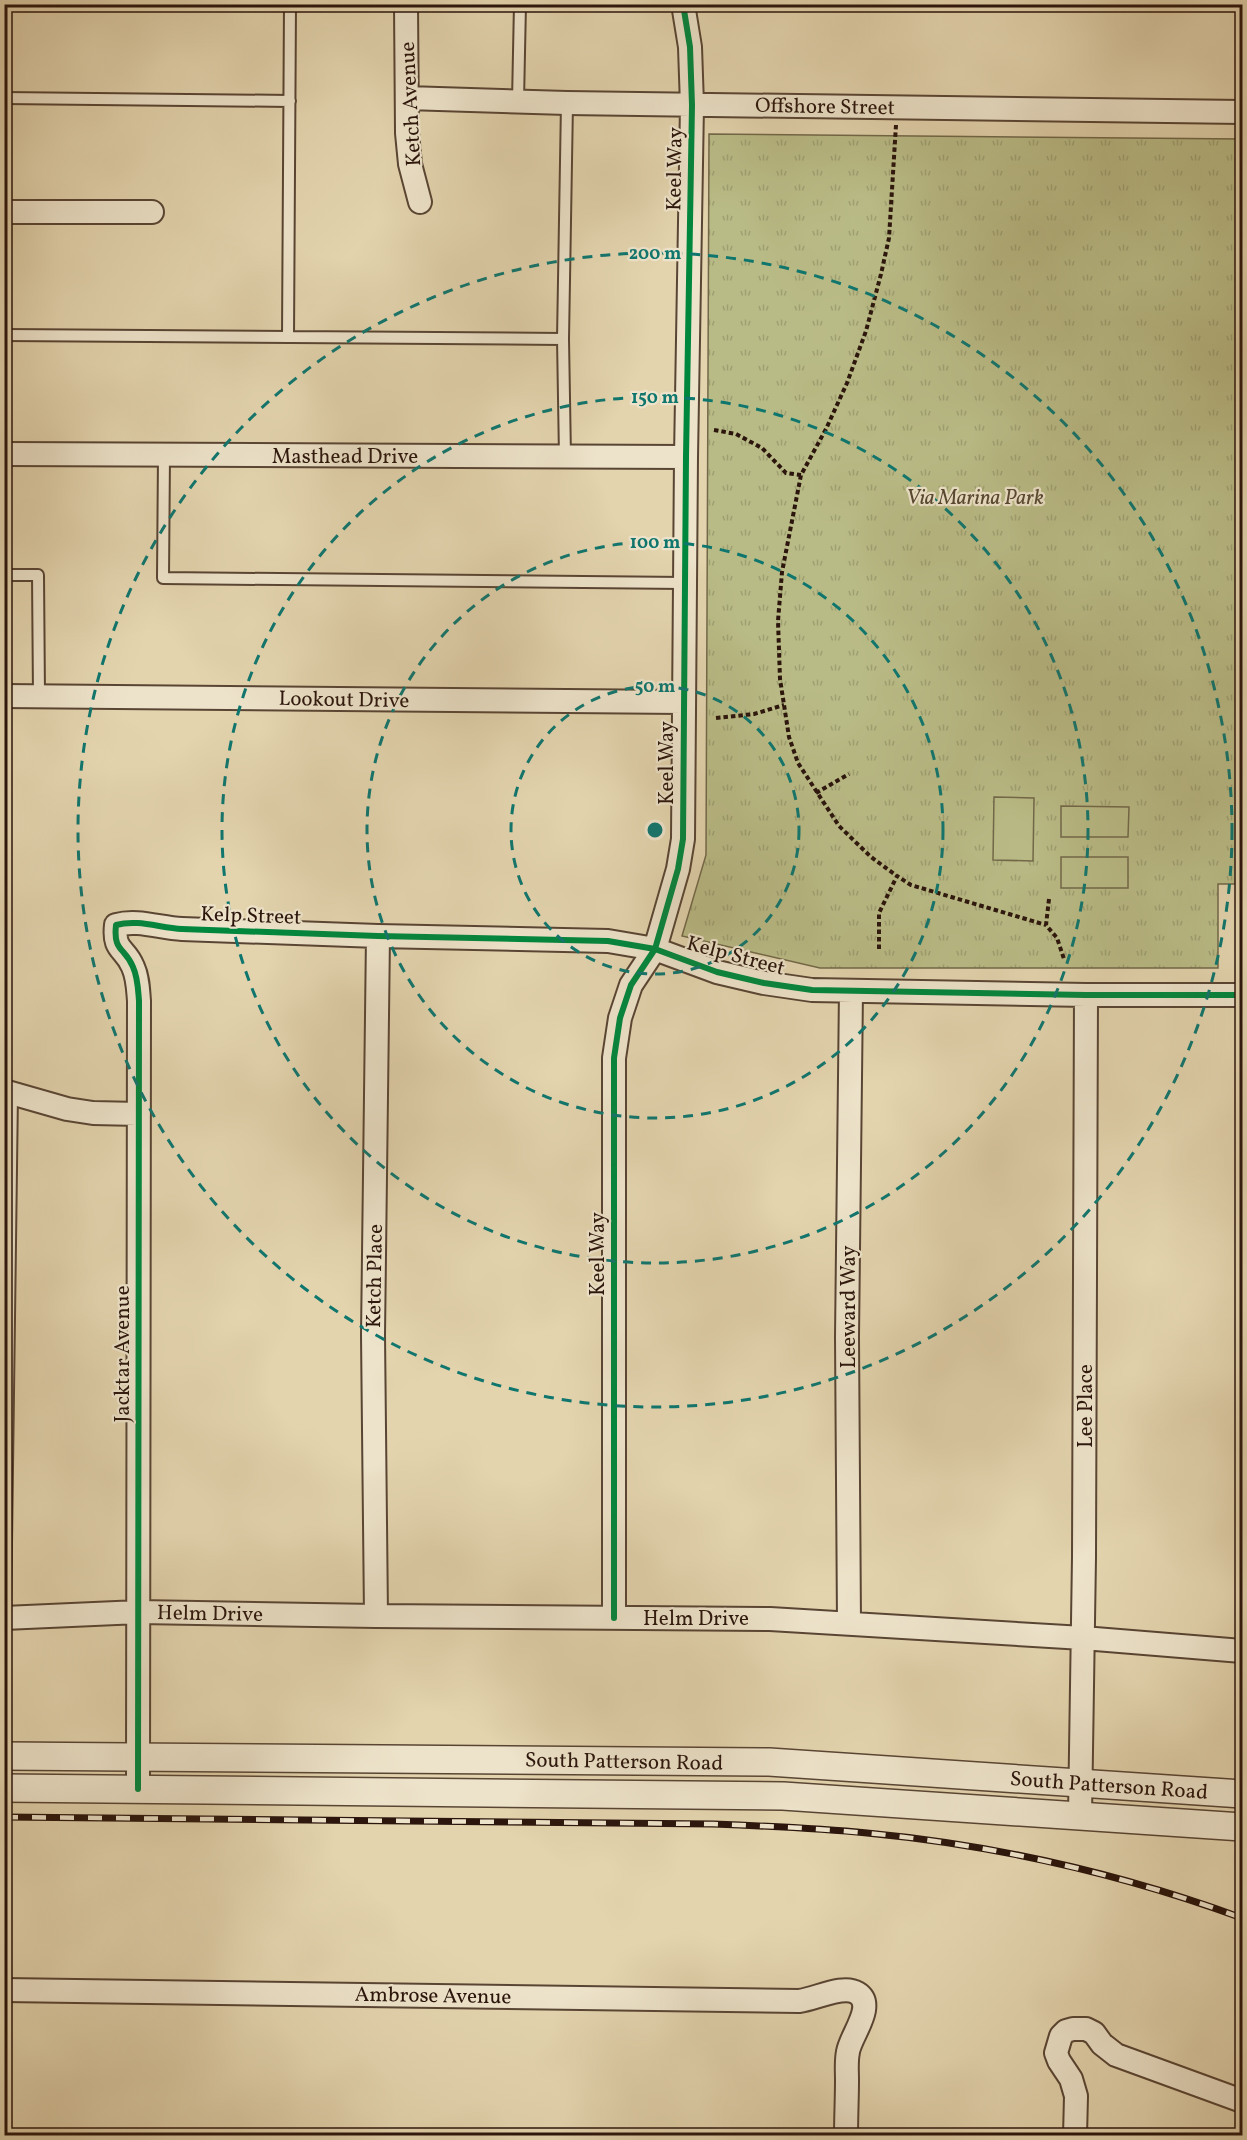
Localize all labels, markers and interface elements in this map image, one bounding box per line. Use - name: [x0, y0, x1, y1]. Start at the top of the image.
- street label: Ketch Avenue: [394, 41, 429, 167]
- street label: Offshore Street: [755, 92, 895, 123]
- street label: Keel Way: [660, 126, 691, 211]
- text: 200 m: [629, 242, 681, 267]
- text: 150 m: [631, 386, 679, 411]
- street label: Masthead Drive: [272, 443, 418, 472]
- park label: Via Marina Park: [906, 484, 1044, 513]
- text: 100 m: [630, 531, 680, 556]
- text: 50 m: [635, 675, 675, 700]
- street label: Lookout Drive: [278, 685, 410, 716]
- street label: Keel Way: [653, 720, 682, 805]
- centre of rings: [645, 820, 665, 840]
- street label: Kelp Street: [200, 900, 302, 933]
- street label: Kelp Street: [683, 929, 788, 984]
- street label: Keel Way: [584, 1211, 613, 1296]
- street label: Ketch Place: [360, 1224, 391, 1328]
- street label: Leeward Way: [835, 1245, 864, 1369]
- street label: Jacktar Avenue: [109, 1285, 138, 1423]
- street label: Lee Place: [1072, 1364, 1101, 1448]
- street label: Helm Drive: [157, 1599, 263, 1630]
- street label: Helm Drive: [643, 1605, 749, 1634]
- street label: South Patterson Road: [525, 1746, 723, 1779]
- street label: South Patterson Road: [1009, 1765, 1209, 1808]
- street label: Ambrose Avenue: [354, 1981, 512, 2012]

